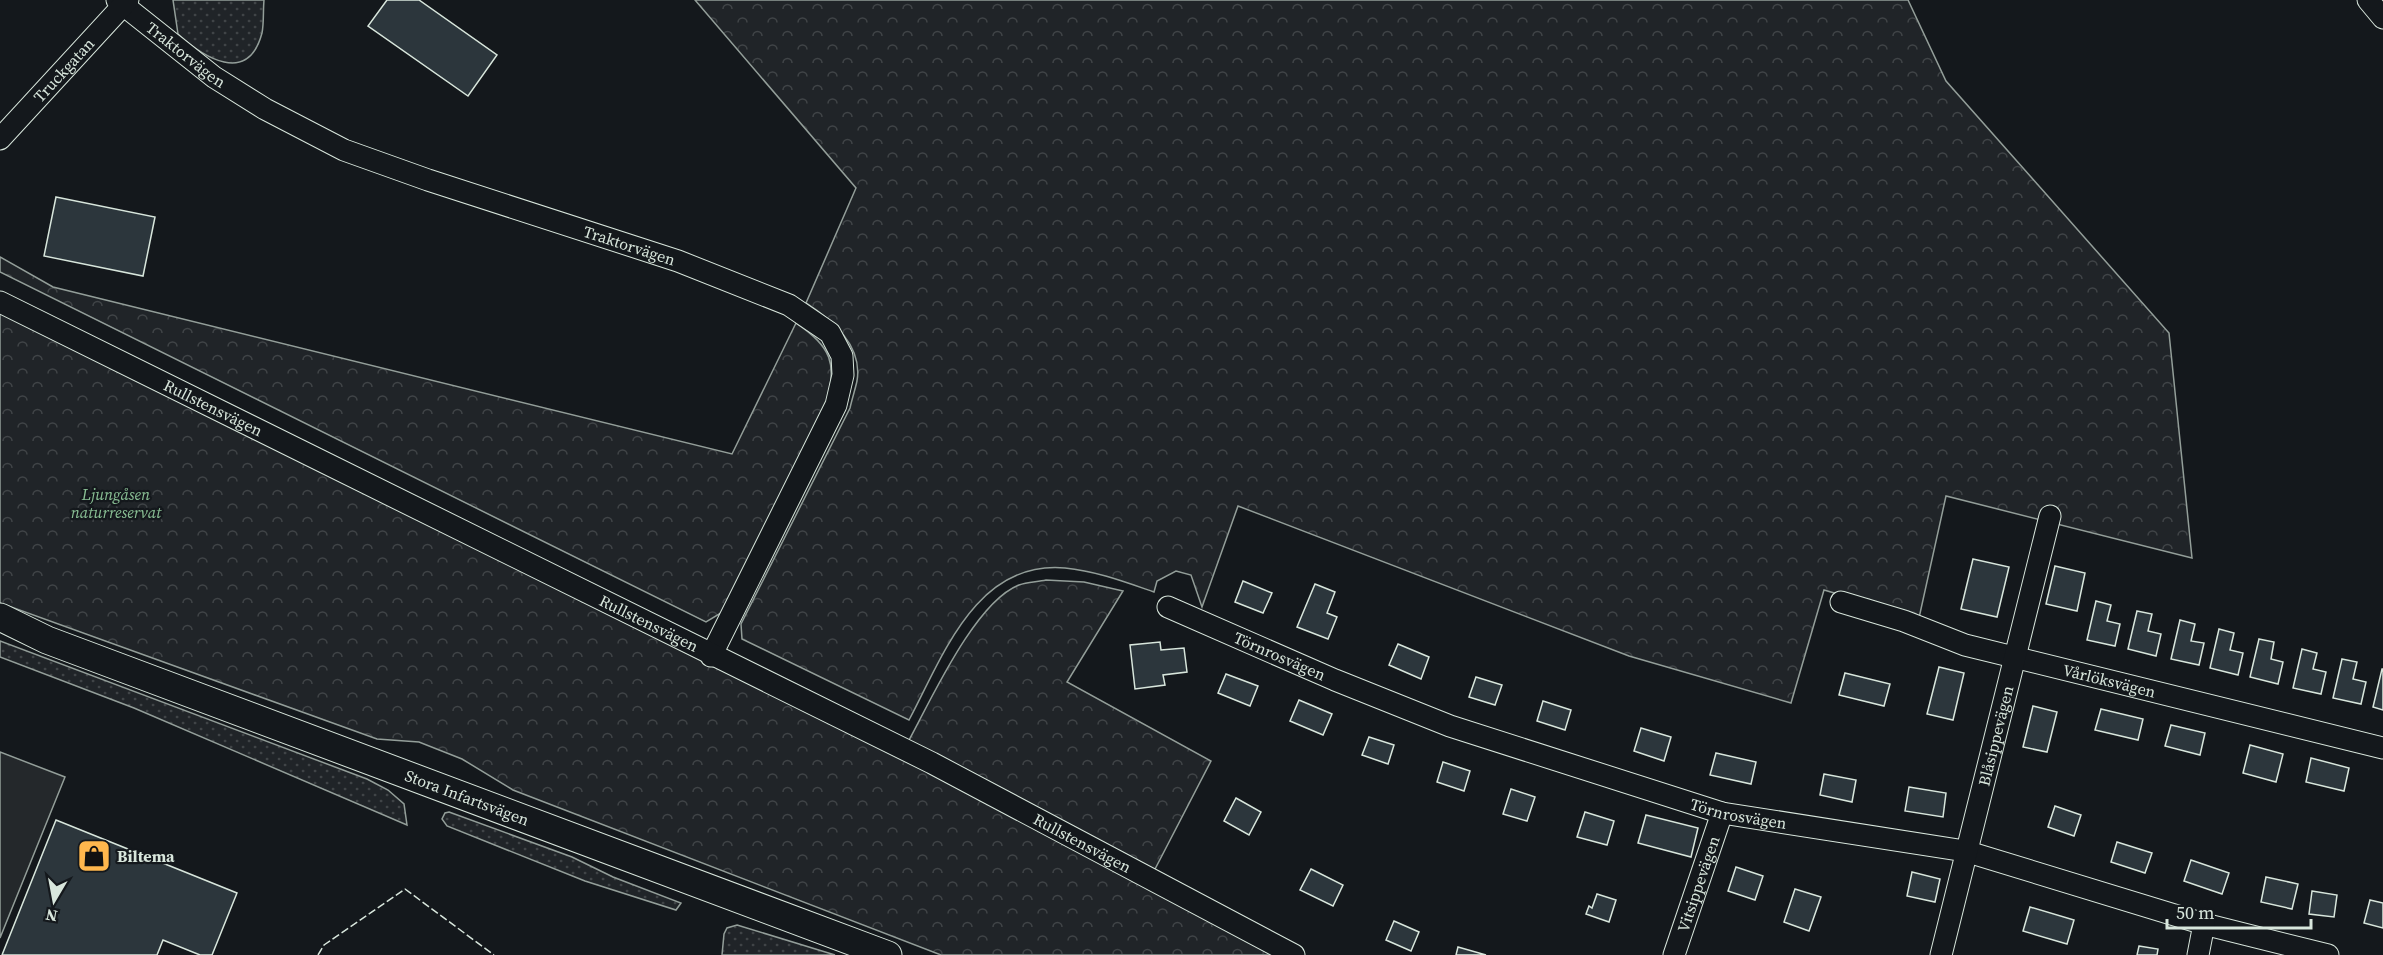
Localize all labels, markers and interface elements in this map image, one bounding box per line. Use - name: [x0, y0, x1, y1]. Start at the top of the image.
- street label: Traktorvägen: [142, 16, 230, 93]
- street label: Truckgatan: [28, 33, 99, 107]
- street label: Traktorvägen: [581, 220, 679, 271]
- street label: Rullstensvägen: [160, 374, 267, 441]
- park label: Ljungåsen naturreservat: [71, 483, 162, 523]
- street label: Rullstensvägen: [596, 589, 702, 657]
- street label: Törnrosvägen: [1230, 626, 1329, 686]
- street label: Vårlöksvägen: [2061, 659, 2158, 703]
- street label: Blåsippevägen: [1972, 683, 2019, 788]
- street label: Stora Infartsvägen: [402, 764, 533, 831]
- street label: Törnrosvägen: [1688, 793, 1789, 834]
- street label: Rullstensvägen: [1030, 808, 1135, 878]
- street label: Vitsippevägen: [1672, 833, 1725, 935]
- shop icon: Biltema: [76, 838, 112, 874]
- place label: Biltema: [117, 845, 175, 867]
- north arrow: [24, 871, 84, 931]
- scale bar: [2167, 892, 2311, 930]
- text: 50 m: [2176, 900, 2214, 925]
- text: N: [43, 904, 59, 928]

